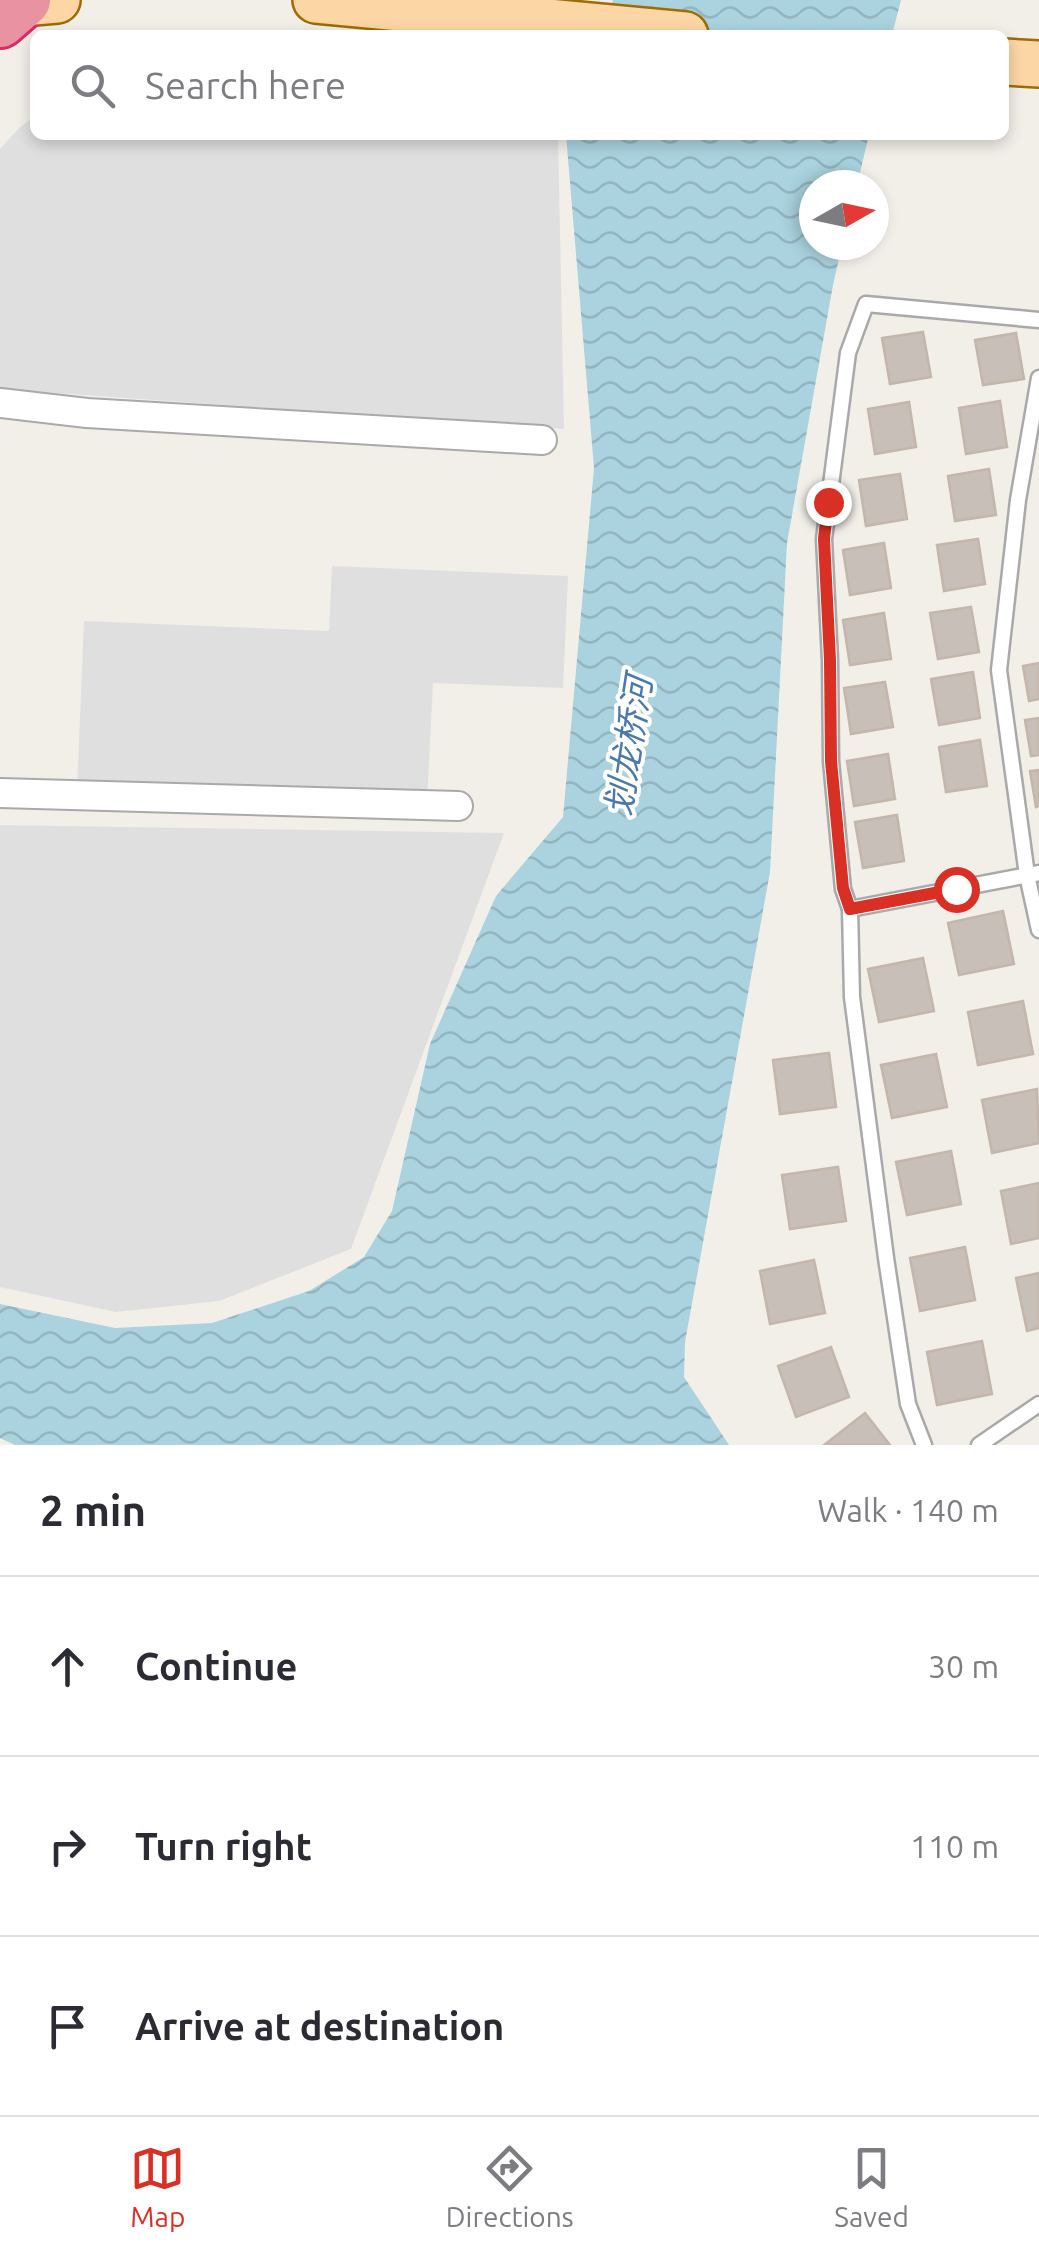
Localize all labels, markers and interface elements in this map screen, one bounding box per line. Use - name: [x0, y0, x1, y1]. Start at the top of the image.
- search box: [30, 30, 1009, 140]
- icon: search: [65, 58, 120, 113]
- text: Search here: [145, 64, 346, 106]
- north arrow: [799, 170, 889, 260]
- route end: [806, 480, 852, 526]
- water label: 划龙桥河: [597, 668, 660, 818]
- route start: [934, 867, 980, 913]
- text: 2 min: [40, 1487, 146, 1534]
- text: Walk · 140 m: [817, 1492, 999, 1528]
- icon: ahead: [40, 1639, 95, 1694]
- text: Continue: [135, 1645, 297, 1687]
- text: 30 m: [928, 1648, 999, 1684]
- icon: right: [40, 1819, 95, 1874]
- text: Turn right: [135, 1825, 312, 1867]
- text: 110 m: [910, 1828, 999, 1864]
- icon: arrive: [40, 1999, 95, 2054]
- text: Arrive at destination: [135, 2005, 504, 2047]
- tab: Map: [130, 2141, 185, 2232]
- tab: Directions: [446, 2141, 574, 2232]
- tab: Saved: [834, 2141, 909, 2232]

